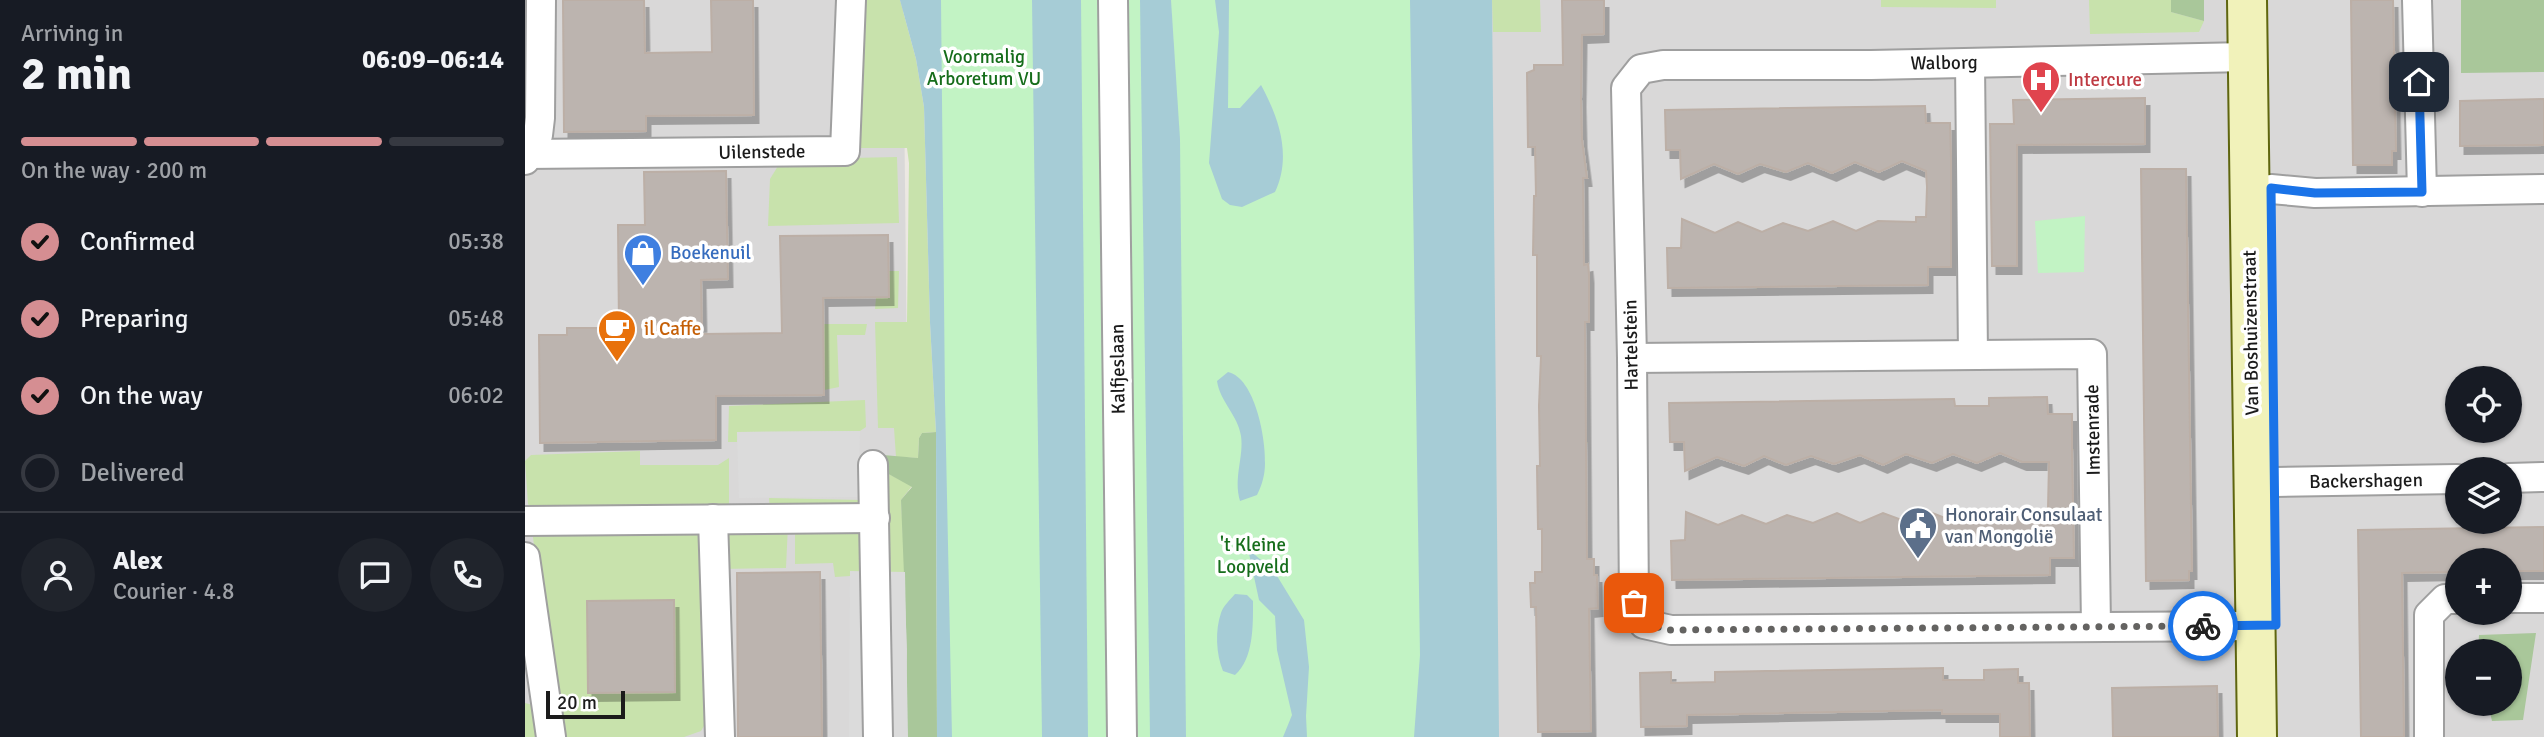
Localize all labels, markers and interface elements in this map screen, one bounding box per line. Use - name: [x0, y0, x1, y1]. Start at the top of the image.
- text: Arriving in: [21, 19, 123, 48]
- text: 06:09–06:14: [362, 44, 504, 76]
- park label: Voormalig Arboretum VU: [927, 45, 1041, 91]
- text: 2 min: [21, 46, 132, 102]
- street label: Walborg: [1910, 50, 1978, 76]
- pin: [2389, 52, 2449, 112]
- hospital icon: Intercure: [2020, 59, 2062, 114]
- icon: home: [2400, 63, 2438, 101]
- place label: Intercure: [2068, 68, 2142, 92]
- street label: Uilenstede: [718, 139, 806, 165]
- text: On the way · 200 m: [21, 156, 207, 185]
- icon: check: [21, 223, 59, 261]
- text: Confirmed: [80, 226, 195, 258]
- text: 05:38: [448, 227, 504, 256]
- shop icon: Boekenuil: [622, 232, 664, 287]
- place label: Boekenuil: [670, 241, 751, 265]
- street label: Van Boshuizenstraat: [2238, 250, 2264, 416]
- street label: Hartelstein: [1618, 299, 1644, 391]
- icon: check: [21, 300, 59, 338]
- text: Preparing: [80, 303, 188, 335]
- text: 05:48: [448, 304, 504, 333]
- cafe icon: il Caffe: [596, 308, 638, 363]
- place label: il Caffe: [644, 317, 701, 341]
- street label: Kalfjeslaan: [1105, 324, 1131, 414]
- map controls: [2445, 366, 2522, 716]
- button: locate: [2445, 366, 2522, 443]
- icon: check: [21, 377, 59, 415]
- text: On the way: [80, 380, 203, 412]
- text: 06:02: [448, 381, 504, 410]
- street label: Imstenrade: [2080, 384, 2106, 476]
- text: Delivered: [80, 457, 185, 489]
- button: layers: [2445, 457, 2522, 534]
- street label: Backershagen: [2309, 468, 2423, 494]
- place label: Honorair Consulaat van Mongolië: [1945, 503, 2103, 549]
- public building icon: Honorair Consulaat van Mongolië: [1897, 505, 1939, 560]
- park label: 't Kleine Loopveld: [1217, 533, 1289, 579]
- button: person: [21, 538, 95, 612]
- button: chat: [338, 538, 412, 612]
- button: phone: [430, 538, 504, 612]
- text: Alex: [113, 545, 163, 577]
- button: +: [2445, 548, 2522, 625]
- pin: [1604, 573, 1664, 633]
- text: Courier · 4.8: [113, 577, 234, 606]
- icon: bag: [1615, 584, 1653, 622]
- courier: [2168, 591, 2238, 661]
- icon: bike: [2184, 607, 2222, 645]
- button: −: [2445, 639, 2522, 716]
- scale bar: [546, 688, 625, 720]
- text: 20 m: [557, 691, 597, 715]

